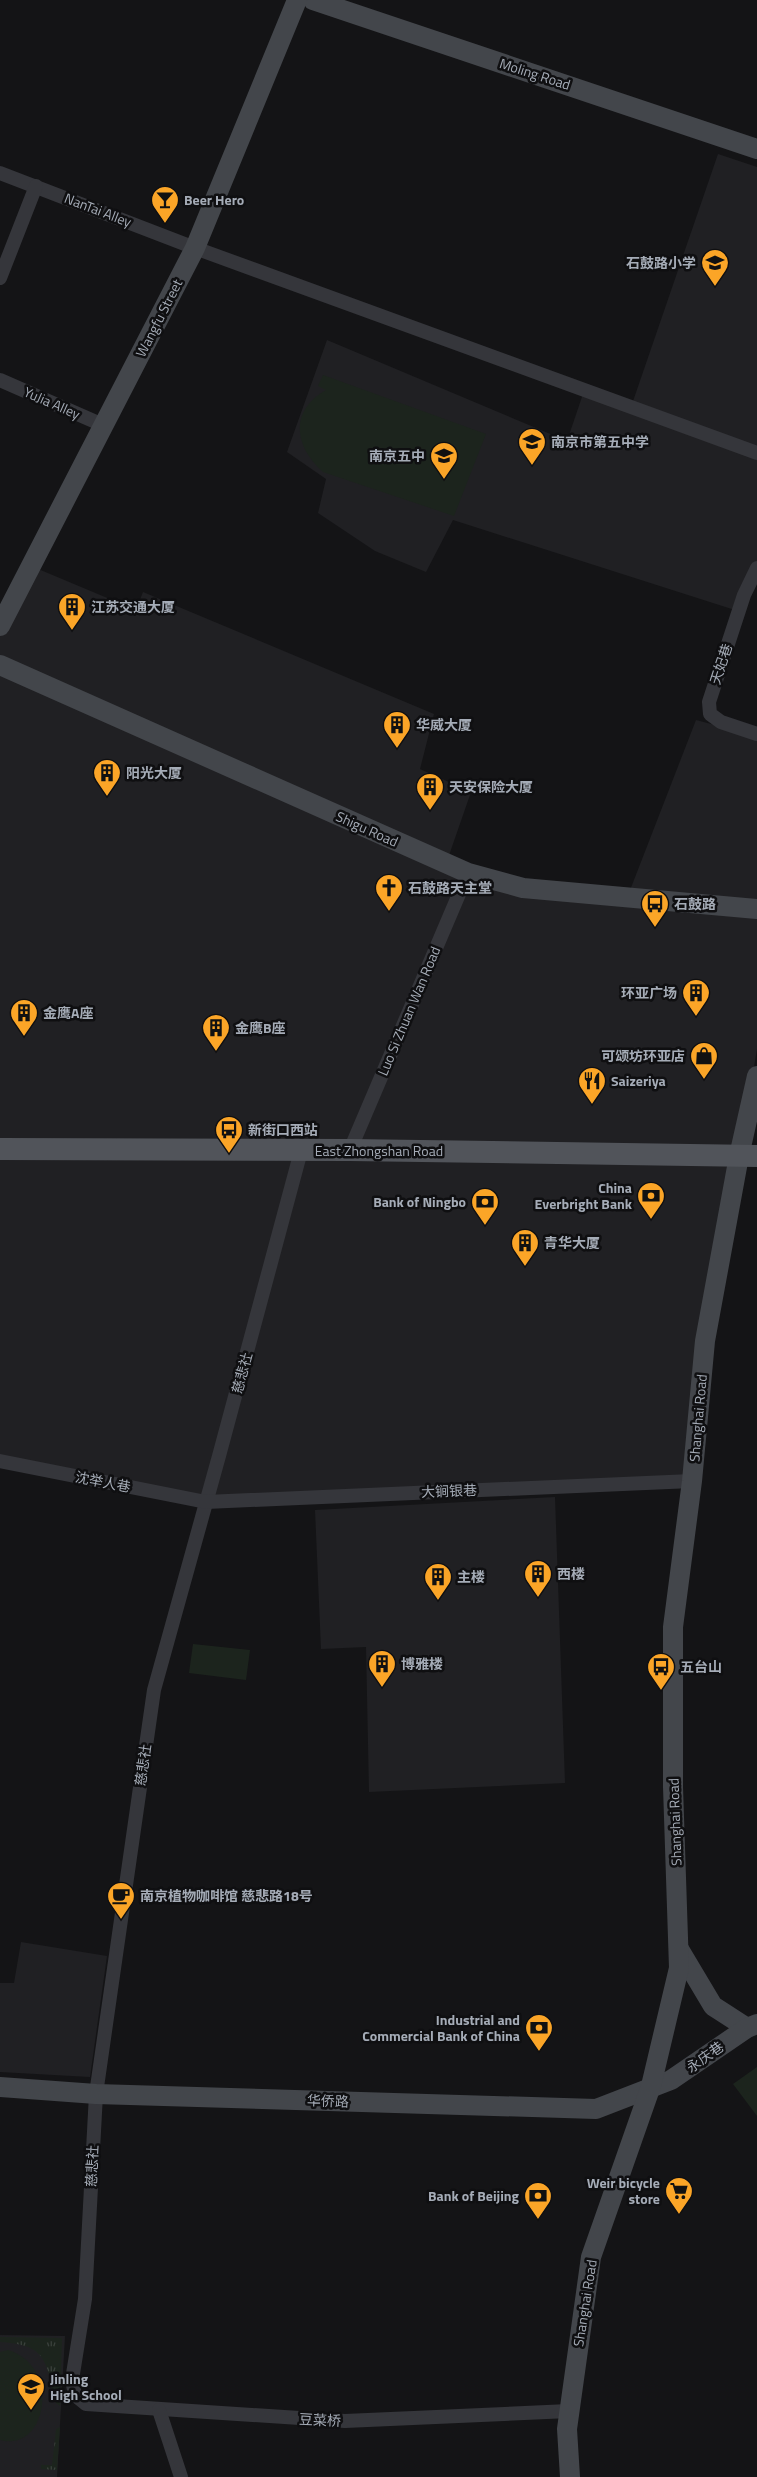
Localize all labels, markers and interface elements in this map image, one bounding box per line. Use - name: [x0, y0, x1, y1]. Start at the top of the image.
- street label: Moling Road: [497, 52, 573, 95]
- bar icon: Beer Hero: [150, 185, 180, 224]
- street label: NanTai Alley: [62, 187, 135, 232]
- place label: Beer Hero: [184, 189, 244, 210]
- school or university icon: 石鼓路小学: [700, 248, 730, 287]
- place label: 石鼓路小学: [626, 252, 696, 273]
- street label: Wangfu Street: [130, 275, 187, 360]
- street label: YuJia Alley: [21, 381, 84, 424]
- school or university icon: 南京市第五中学: [517, 427, 547, 466]
- place label: 南京市第五中学: [551, 431, 649, 452]
- school or university icon: 南京五中: [429, 441, 459, 480]
- place label: 南京五中: [369, 445, 425, 466]
- building icon: 江苏交通大厦: [57, 592, 87, 631]
- place label: 江苏交通大厦: [91, 596, 175, 617]
- street label: 天妃巷: [704, 641, 737, 687]
- building icon: 华威大厦: [382, 710, 412, 749]
- place label: 华威大厦: [416, 714, 472, 735]
- building icon: 阳光大厦: [92, 758, 122, 797]
- place label: 阳光大厦: [126, 762, 182, 783]
- building icon: 天安保险大厦: [415, 772, 445, 811]
- place label: 天安保险大厦: [449, 776, 533, 797]
- street label: Shigu Road: [333, 805, 402, 852]
- church icon: 石鼓路天主堂: [374, 873, 404, 912]
- place label: 石鼓路天主堂: [408, 877, 492, 898]
- bus stop icon: 石鼓路: [640, 889, 670, 928]
- place label: 石鼓路: [674, 893, 716, 914]
- street label: Luo Si Zhuan Wan Road: [372, 943, 445, 1079]
- building icon: 环亚广场: [681, 978, 711, 1017]
- place label: 环亚广场: [621, 982, 677, 1003]
- building icon: 金鹰A座: [9, 998, 39, 1037]
- place label: 金鹰A座: [43, 1002, 93, 1023]
- building icon: 金鹰B座: [201, 1013, 231, 1052]
- place label: 金鹰B座: [235, 1017, 286, 1038]
- shop icon: 可颂坊环亚店: [689, 1041, 719, 1080]
- place label: 可颂坊环亚店: [601, 1045, 685, 1066]
- restaurant icon: Saizeriya: [577, 1066, 607, 1105]
- place label: Saizeriya: [611, 1070, 666, 1091]
- bus stop icon: 新街口西站: [214, 1115, 244, 1154]
- place label: 新街口西站: [248, 1119, 318, 1140]
- street label: East Zhongshan Road: [315, 1140, 443, 1161]
- place label: China Everbright Bank: [535, 1177, 633, 1214]
- bank icon: China Everbright Bank: [636, 1181, 666, 1220]
- bank icon: Bank of Ningbo: [470, 1187, 500, 1226]
- place label: Bank of Ningbo: [373, 1191, 466, 1212]
- building icon: 青华大厦: [510, 1228, 540, 1267]
- place label: 青华大厦: [544, 1232, 600, 1253]
- street label: 慈悲社: [226, 1350, 257, 1396]
- street label: Shanghai Road: [683, 1373, 712, 1463]
- street label: 沈举人巷: [74, 1466, 133, 1497]
- street label: 大锏银巷: [421, 1479, 477, 1502]
- building icon: 西楼: [523, 1559, 553, 1598]
- building icon: 主楼: [423, 1562, 453, 1601]
- place label: 西楼: [557, 1563, 585, 1584]
- place label: 主楼: [457, 1566, 485, 1587]
- building icon: 博雅楼: [367, 1649, 397, 1688]
- bus stop icon: 五台山: [646, 1652, 676, 1691]
- place label: 博雅楼: [401, 1653, 443, 1674]
- place label: 五台山: [680, 1656, 722, 1677]
- street label: 慈悲社: [129, 1743, 156, 1787]
- street label: Shanghai Road: [662, 1778, 687, 1866]
- cafe icon: 南京植物咖啡馆 慈悲路18号: [106, 1881, 136, 1920]
- place label: 南京植物咖啡馆 慈悲路18号: [140, 1885, 313, 1906]
- place label: Industrial and Commercial Bank of China: [362, 2009, 520, 2046]
- bank icon: Industrial and Commercial Bank of China: [524, 2013, 554, 2052]
- street label: 永庆巷: [681, 2036, 728, 2077]
- street label: 华侨路: [307, 2089, 349, 2112]
- street label: 慈悲社: [80, 2144, 103, 2187]
- place label: Weir bicycle store: [587, 2172, 660, 2209]
- supermarket icon: Weir bicycle store: [664, 2176, 694, 2215]
- bank icon: Bank of Beijing: [523, 2181, 553, 2220]
- place label: Bank of Beijing: [428, 2185, 520, 2206]
- street label: Shanghai Road: [567, 2258, 602, 2348]
- place label: Jinling High School: [50, 2368, 122, 2405]
- school or university icon: Jinling High School: [16, 2372, 46, 2411]
- street label: 豆菜桥: [299, 2408, 342, 2431]

